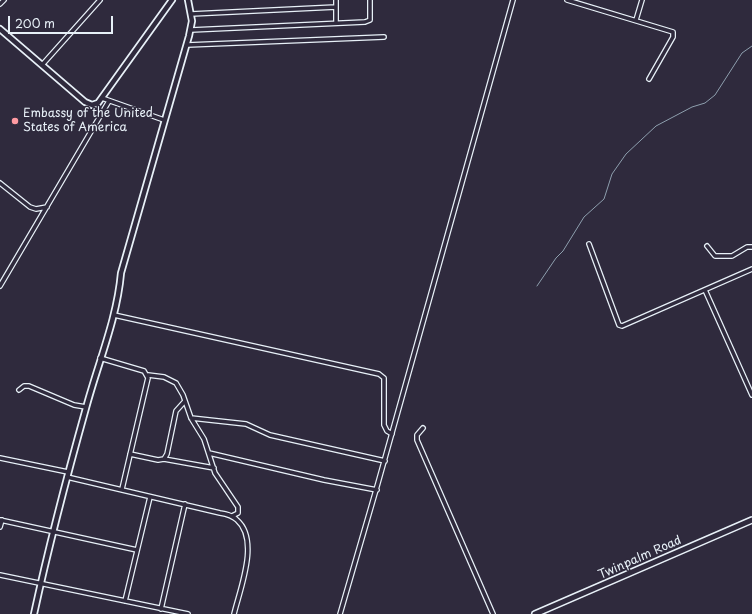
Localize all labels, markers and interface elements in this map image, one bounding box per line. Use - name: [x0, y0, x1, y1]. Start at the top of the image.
- scale bar: [10, 8, 115, 34]
- text: 200 m: [15, 14, 55, 32]
- place label: Embassy of the United States of America: [23, 107, 153, 135]
- marker: Embassy of the United States of America: [10, 116, 20, 126]
- street label: Twinpalm Road: [596, 533, 684, 583]

